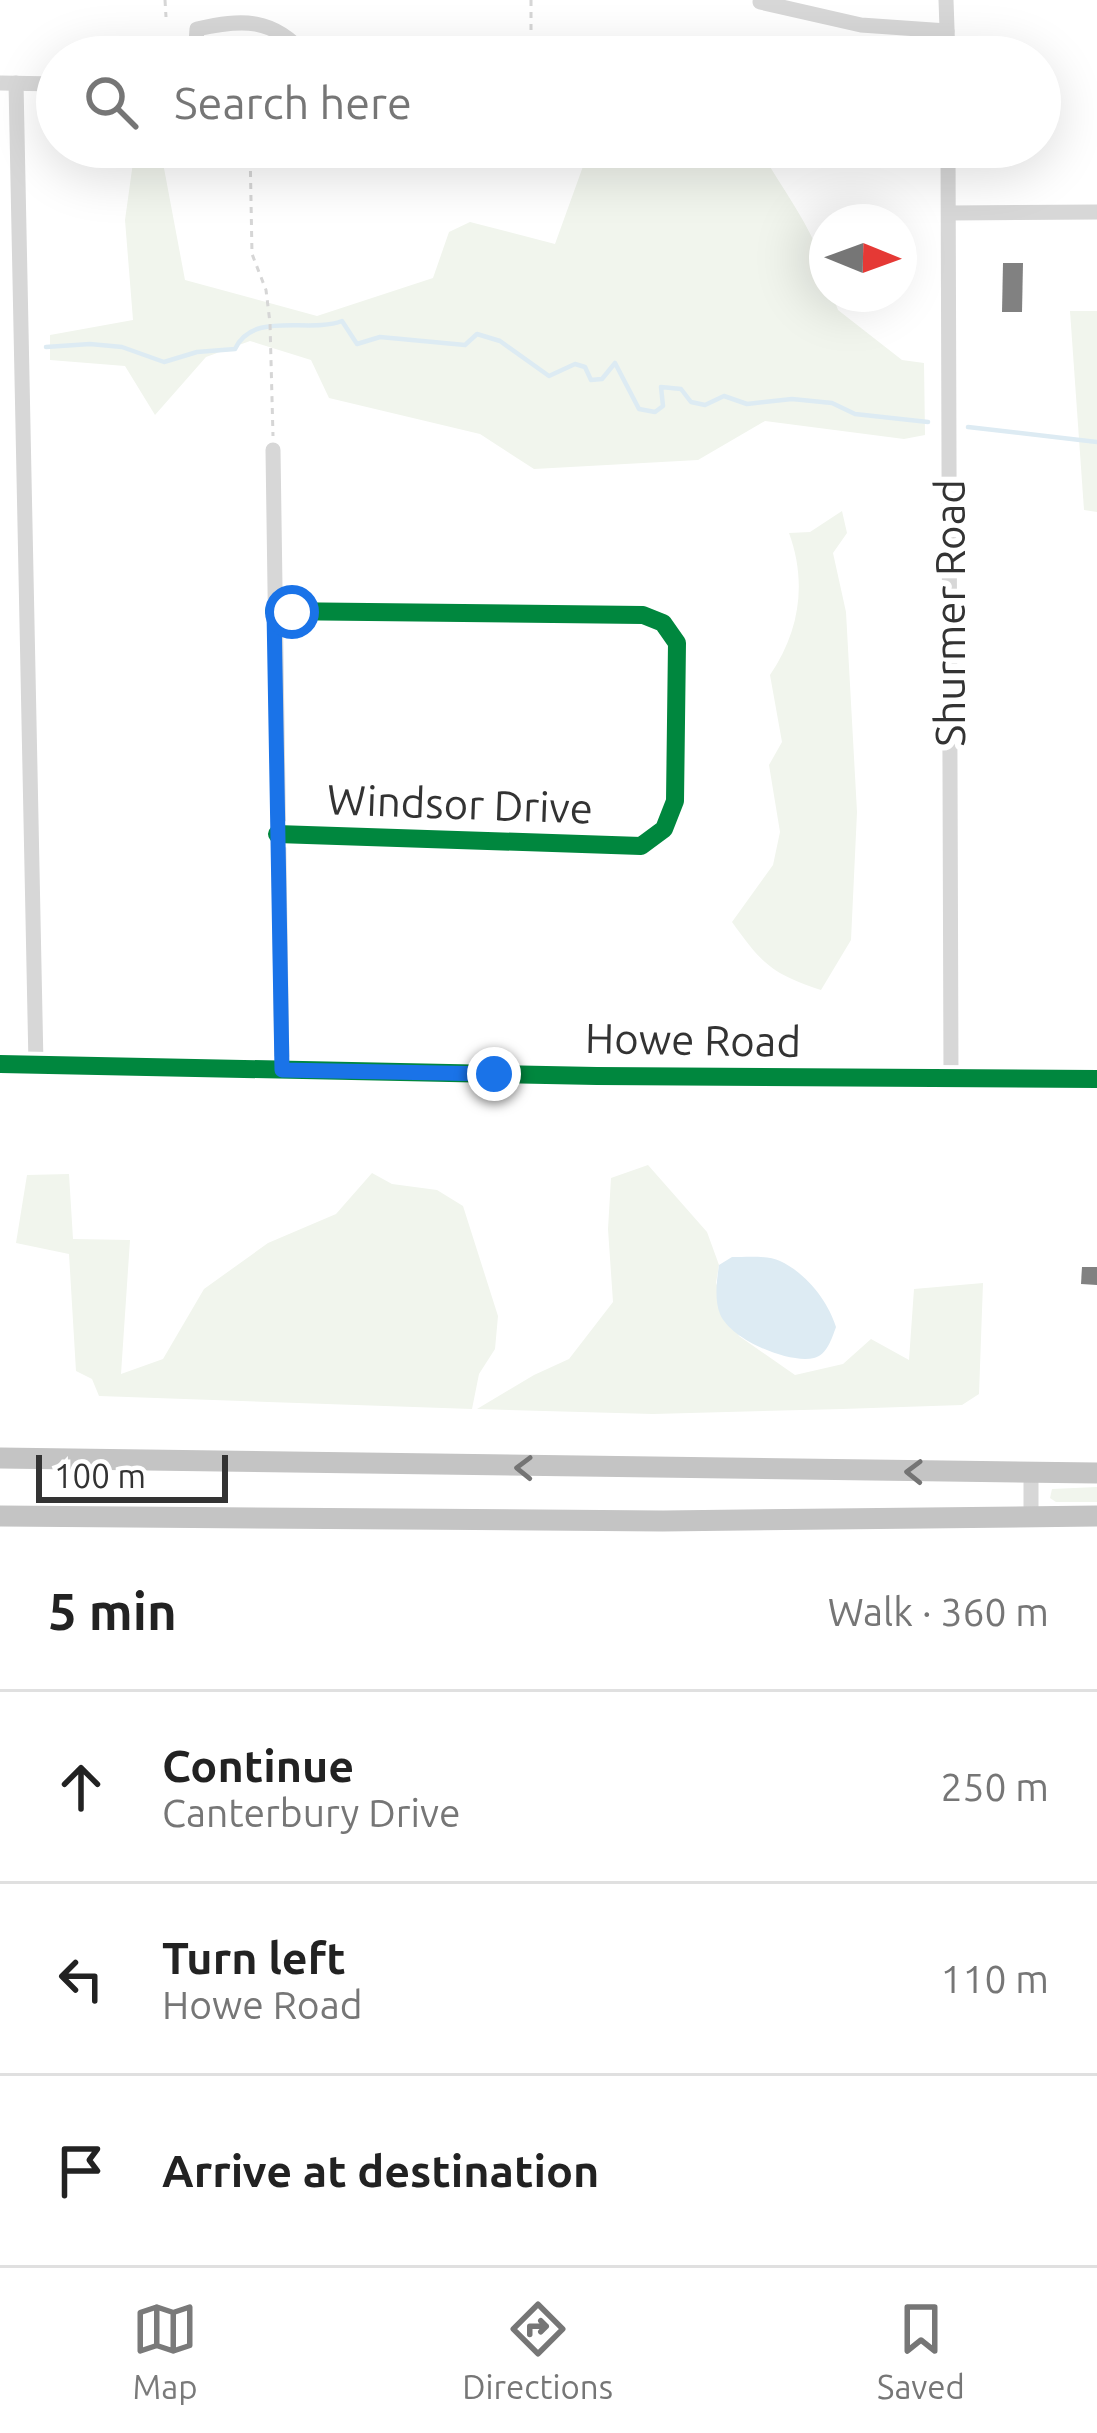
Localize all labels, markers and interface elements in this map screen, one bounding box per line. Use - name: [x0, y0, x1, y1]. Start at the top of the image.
- search box: [36, 36, 1061, 168]
- icon: search: [78, 69, 144, 135]
- text: Search here: [174, 77, 412, 128]
- north arrow: [809, 204, 917, 312]
- street label: Shurmer Road: [926, 479, 973, 747]
- route start: [265, 585, 319, 639]
- street label: Windsor Drive: [326, 775, 594, 832]
- street label: Howe Road: [585, 1014, 801, 1065]
- route end: [467, 1047, 521, 1101]
- scale bar: [36, 1449, 228, 1502]
- one-way arrow: [514, 1455, 533, 1481]
- text: 100 m: [54, 1457, 146, 1494]
- one-way arrow: [904, 1460, 923, 1486]
- text: 5 min: [48, 1582, 177, 1640]
- text: Walk · 360 m: [828, 1590, 1049, 1633]
- text: Continue: [162, 1740, 354, 1791]
- icon: ahead: [48, 1754, 114, 1820]
- text: 250 m: [940, 1765, 1049, 1808]
- text: Canterbury Drive: [162, 1791, 460, 1834]
- text: Turn left: [162, 1932, 346, 1983]
- icon: left: [48, 1946, 114, 2012]
- text: 110 m: [940, 1957, 1049, 2000]
- text: Howe Road: [162, 1983, 363, 2026]
- icon: arrive: [48, 2138, 114, 2204]
- text: Arrive at destination: [162, 2145, 599, 2196]
- tab: Map: [132, 2296, 198, 2405]
- tab: Directions: [462, 2296, 613, 2405]
- tab: Saved: [877, 2296, 965, 2405]

